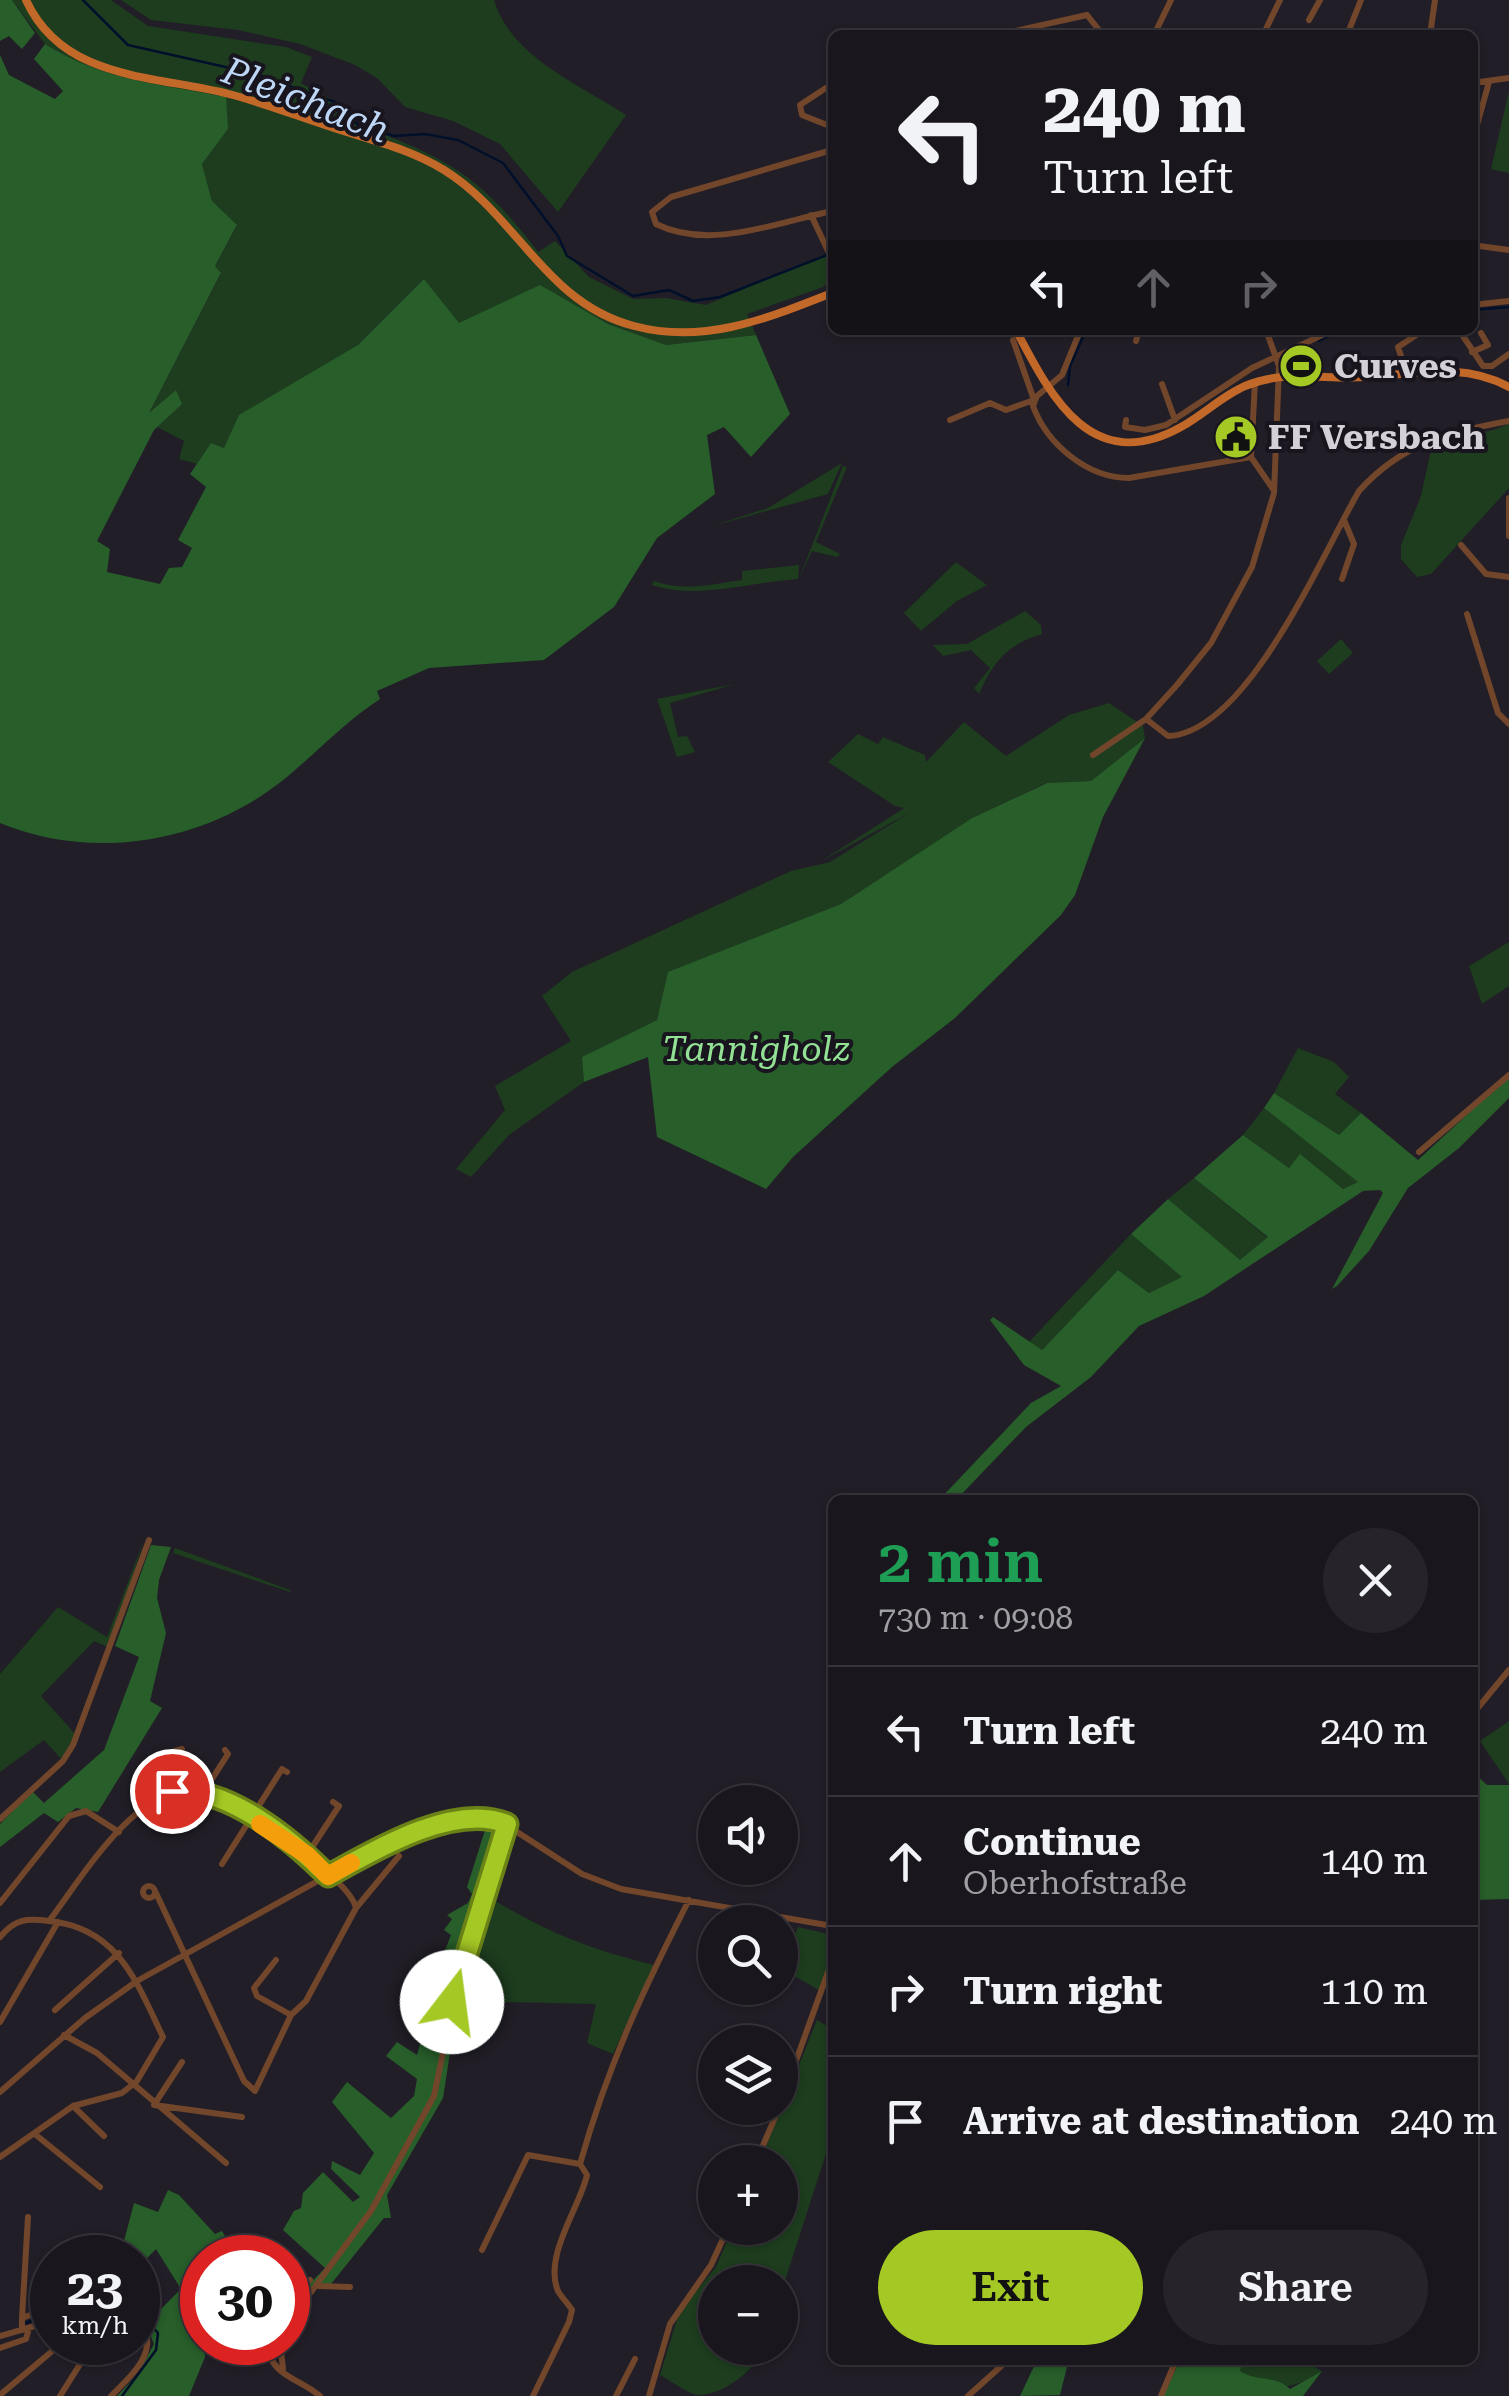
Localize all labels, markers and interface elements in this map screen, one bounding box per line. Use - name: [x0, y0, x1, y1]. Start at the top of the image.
- water label: Pleichach: [215, 48, 396, 152]
- text: 240 m: [1043, 67, 1246, 149]
- icon: left: [878, 70, 1008, 200]
- text: Turn left: [1043, 151, 1233, 204]
- icon: left: [1021, 260, 1076, 315]
- icon: ahead: [1126, 260, 1181, 315]
- icon: right: [1231, 260, 1286, 315]
- sports icon: Curves: [1278, 343, 1324, 389]
- place label: Curves: [1334, 346, 1457, 387]
- public building icon: FF Versbach: [1213, 414, 1259, 460]
- place label: FF Versbach: [1268, 417, 1485, 458]
- park label: Tannigholz: [662, 1029, 850, 1070]
- text: 2 min: [878, 1526, 1043, 1597]
- button: close: [1323, 1528, 1428, 1633]
- text: 730 m · 09:08: [878, 1599, 1073, 1637]
- icon: left: [878, 1704, 933, 1759]
- text: Turn left: [963, 1709, 1135, 1753]
- text: 240 m: [1320, 1709, 1428, 1753]
- pin: [130, 1749, 215, 1834]
- icon: arrive: [145, 1764, 200, 1819]
- map controls: [698, 1785, 798, 2365]
- button: sound: [698, 1785, 798, 1885]
- text: Continue: [963, 1820, 1141, 1864]
- icon: ahead: [878, 1834, 933, 1889]
- text: 140 m: [1320, 1839, 1428, 1883]
- text: Oberhofstraße: [963, 1864, 1187, 1902]
- button: search: [698, 1905, 798, 2005]
- position arrow: [400, 1950, 504, 2054]
- icon: right: [878, 1964, 933, 2019]
- text: Turn right: [963, 1969, 1162, 2013]
- text: 110 m: [1320, 1969, 1428, 2013]
- button: layers: [698, 2025, 798, 2125]
- icon: arrive: [878, 2094, 933, 2149]
- text: Arrive at destination: [963, 2099, 1359, 2143]
- text: 240 m: [1389, 2099, 1498, 2143]
- button: +: [698, 2145, 798, 2245]
- button: Exit: [878, 2230, 1143, 2345]
- button: Share: [1163, 2230, 1428, 2345]
- speed limit sign: 30: [180, 2235, 310, 2365]
- text: 23: [67, 2259, 123, 2317]
- button: −: [698, 2265, 798, 2365]
- text: km/h: [62, 2311, 128, 2340]

